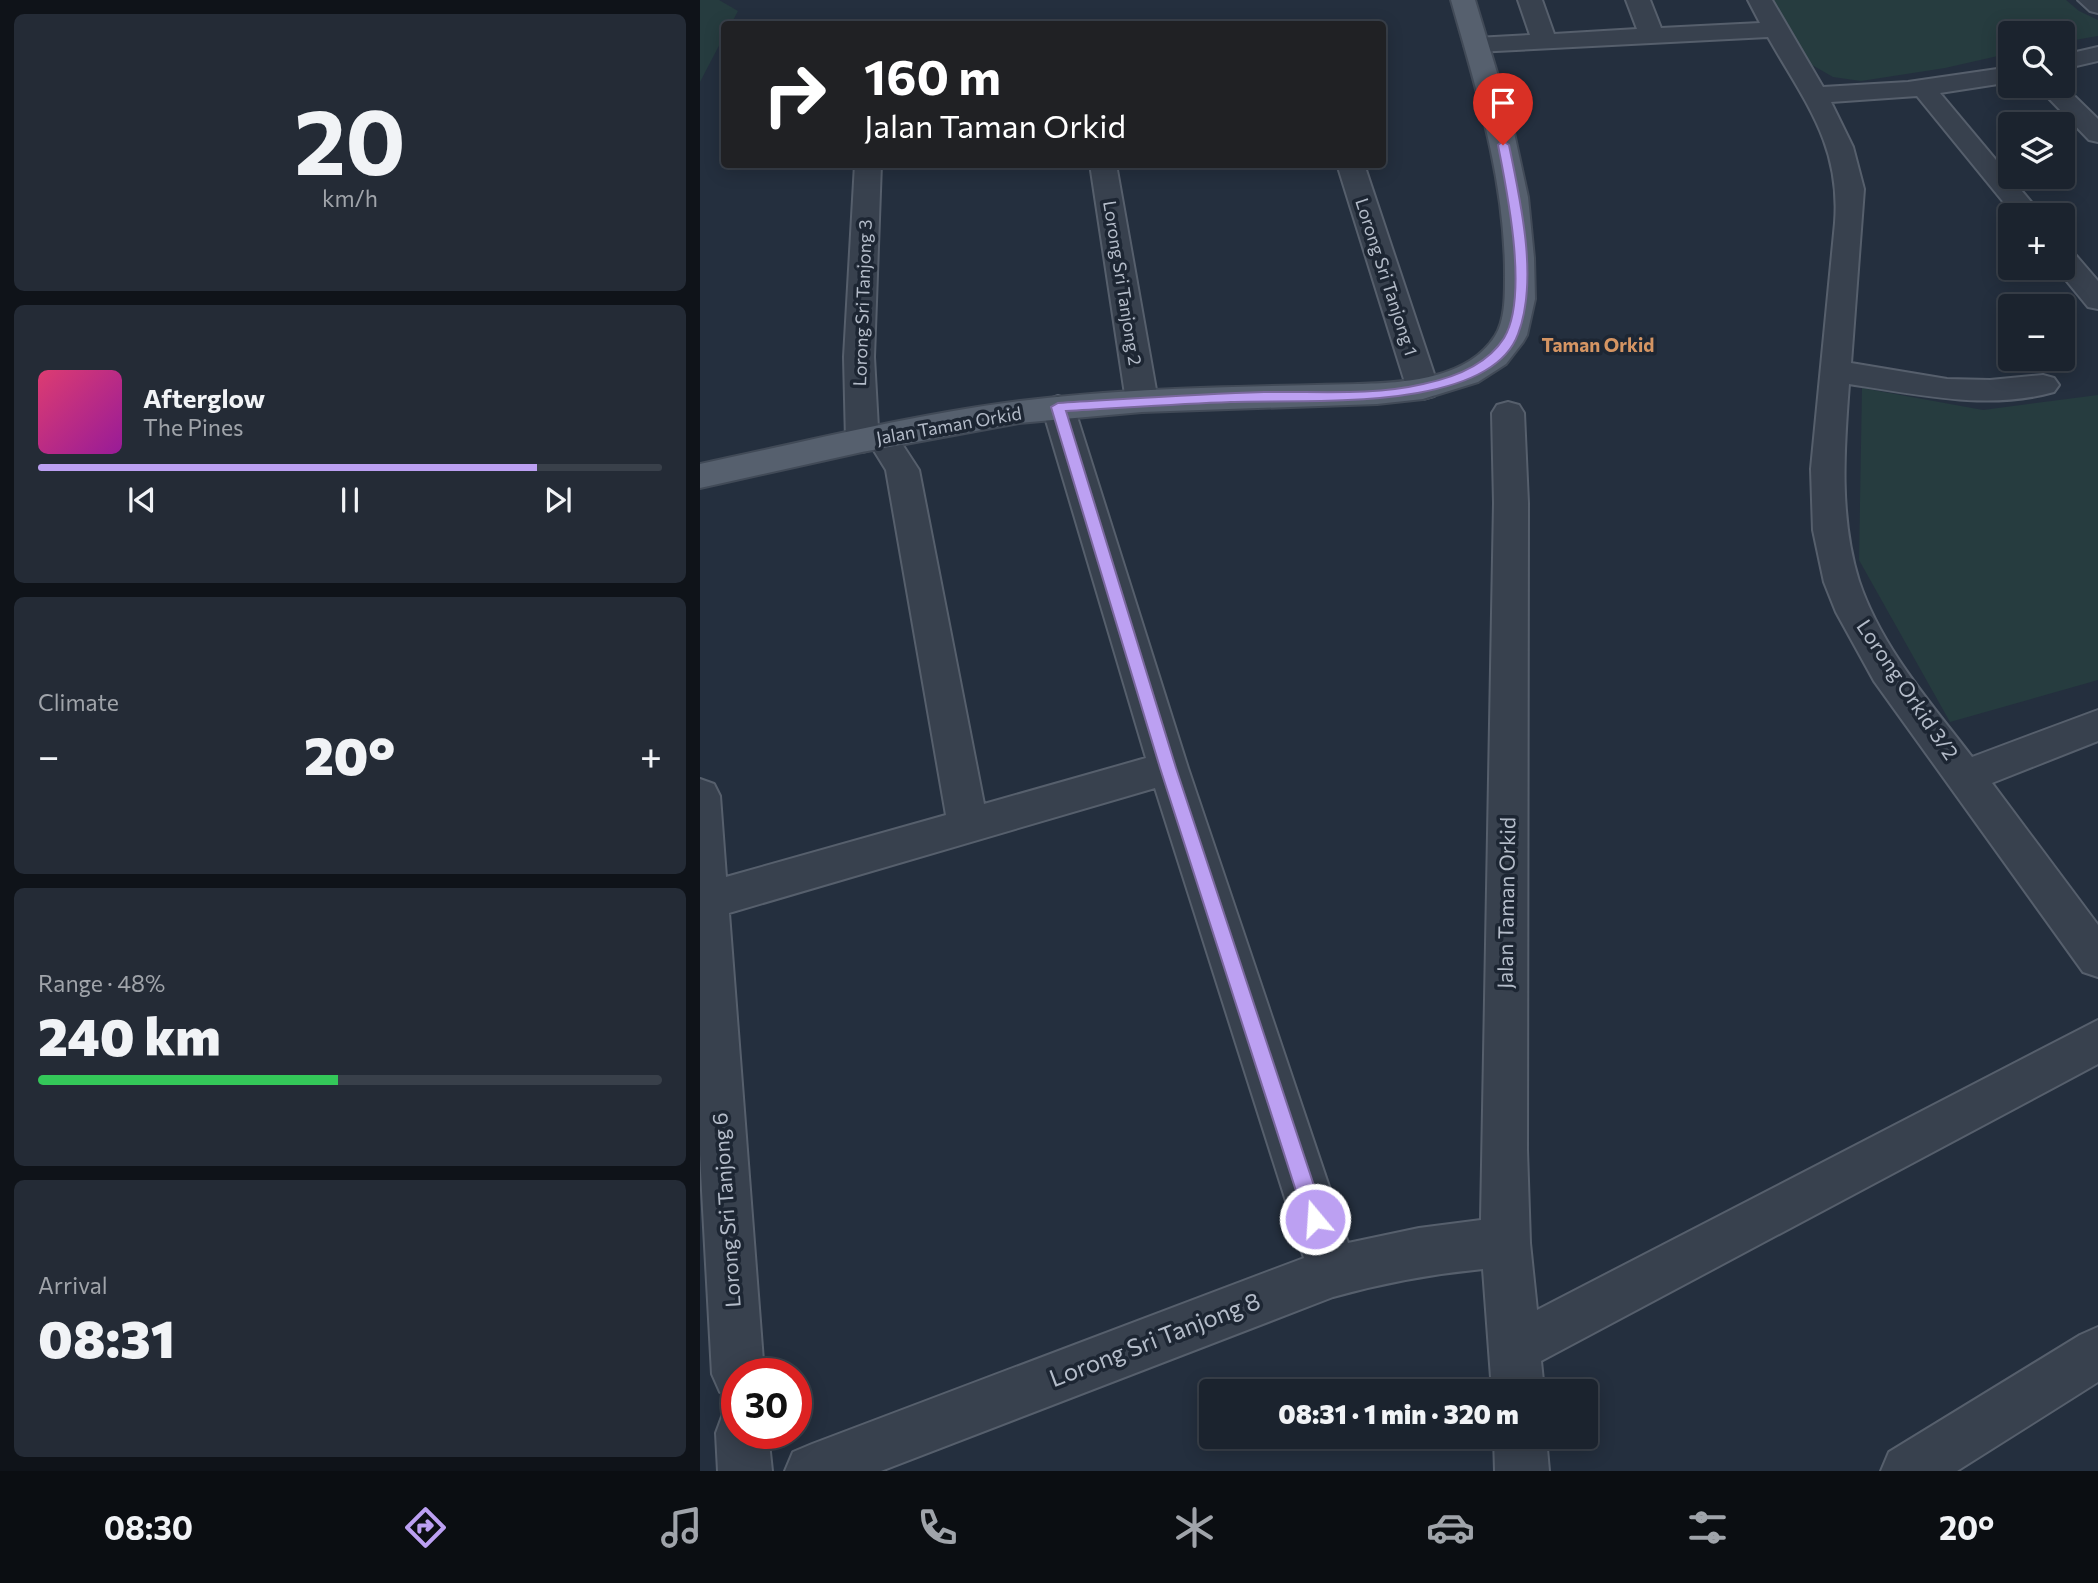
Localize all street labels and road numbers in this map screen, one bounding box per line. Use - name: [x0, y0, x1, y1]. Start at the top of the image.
- street label: Lorong Sri Tanjong 1: [1351, 195, 1423, 358]
- street label: Lorong Sri Tanjong 2: [1099, 199, 1147, 367]
- street label: Lorong Sri Tanjong 3: [848, 219, 876, 387]
- street label: Jalan Taman Orkid: [874, 401, 1023, 449]
- street label: Lorong Orkid 3/2: [1852, 614, 1964, 764]
- street label: Jalan Taman Orkid: [1492, 817, 1519, 989]
- street label: Lorong Sri Tanjong 6: [706, 1112, 745, 1308]
- street label: Lorong Sri Tanjong 8: [1045, 1285, 1264, 1392]

